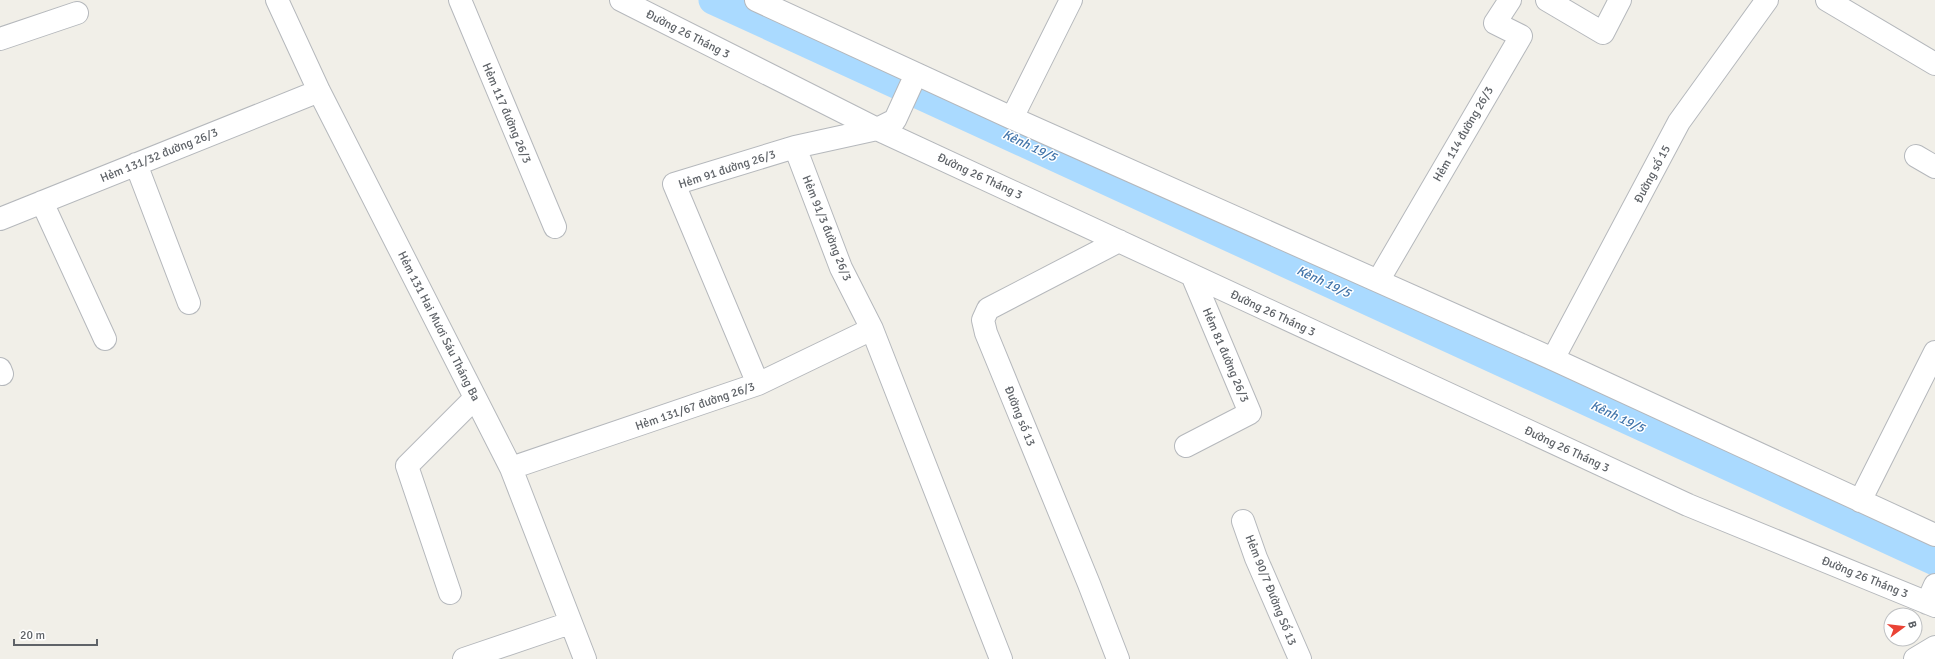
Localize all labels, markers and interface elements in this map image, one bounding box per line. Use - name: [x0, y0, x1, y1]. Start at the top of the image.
- street label: Đường 26 Tháng 3: [643, 7, 732, 62]
- street label: Hẻm 117 đường 26/3: [479, 61, 534, 166]
- street label: Hẻm 114 đường 26/3: [1430, 84, 1497, 185]
- street label: Hẻm 131/32 đường 26/3: [98, 125, 220, 186]
- water label: Kênh 19/5: [1000, 126, 1060, 166]
- street label: Đường số 15: [1631, 143, 1674, 206]
- street label: Hẻm 91 đường 26/3: [677, 147, 778, 192]
- street label: Đường 26 Tháng 3: [935, 150, 1025, 203]
- street label: Hẻm 91/3 đường 26/3: [798, 173, 855, 283]
- street label: Hẻm 131 Hai Mươi Sáu Tháng Ba: [394, 249, 483, 404]
- water label: Kênh 19/5: [1294, 262, 1354, 302]
- street label: Đường 26 Tháng 3: [1228, 287, 1318, 340]
- street label: Hẻm 81 đường 26/3: [1199, 306, 1252, 405]
- street label: Hẻm 131/67 đường 26/3: [633, 379, 757, 434]
- street label: Đường số 13: [1001, 384, 1038, 448]
- water label: Kênh 19/5: [1588, 397, 1648, 437]
- street label: Đường 26 Tháng 3: [1522, 423, 1612, 476]
- street label: Hẻm 90/7 Đường Số 13: [1241, 533, 1300, 648]
- street label: Đường 26 Tháng 3: [1819, 553, 1910, 602]
- north arrow: [1883, 607, 1923, 647]
- text: B: [1905, 620, 1919, 630]
- scale bar: [14, 621, 97, 647]
- text: 20 m: [20, 628, 45, 643]

